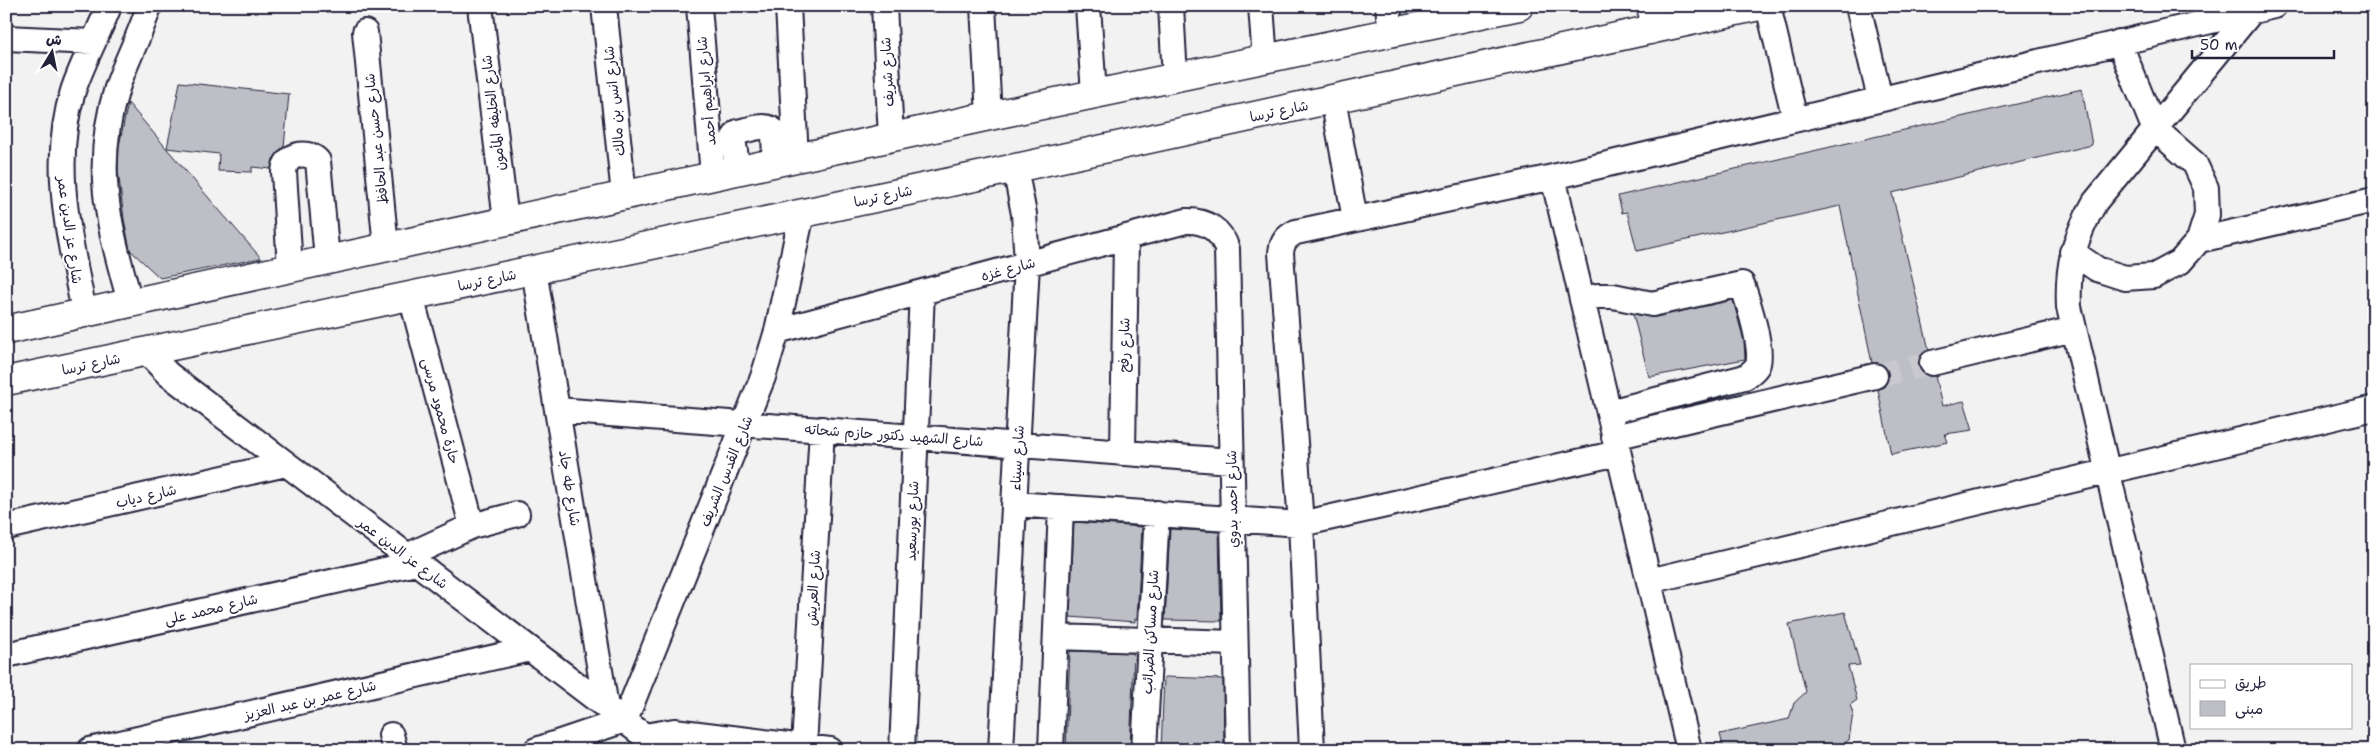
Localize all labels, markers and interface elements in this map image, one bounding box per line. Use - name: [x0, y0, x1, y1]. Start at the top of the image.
- north arrow: [28, 28, 78, 78]
- scale bar: [2192, 28, 2335, 60]
- text: ش: [45, 29, 63, 49]
- street label: شارع ابراهيم أحمد: [692, 35, 722, 146]
- text: 50 m: [2200, 35, 2238, 55]
- street label: شارع شريف: [876, 37, 899, 107]
- street label: شارع انس بن مالك: [599, 45, 630, 157]
- street label: شارع الخليفه المأمون: [477, 54, 510, 172]
- street label: شارع حسن عبد الحافظ: [360, 73, 393, 205]
- street label: شارع ترسا: [1248, 96, 1310, 127]
- street label: شارع عز الدين عمر: [52, 174, 86, 285]
- street label: شارع ترسا: [852, 181, 914, 212]
- street label: شارع غزه: [979, 253, 1037, 286]
- street label: شارع ترسا: [456, 265, 518, 296]
- street label: شارع رفح: [1115, 317, 1134, 373]
- street label: شارع ترسا: [60, 349, 122, 380]
- street label: حارة محمود مرسى: [418, 356, 464, 466]
- street label: شارع القدس الشريف: [696, 413, 757, 530]
- street label: شارع الشهيد دكتور حازم شحاته: [804, 420, 984, 452]
- street label: شارع سيناء: [1006, 425, 1029, 491]
- street label: شارع طه جاد: [554, 449, 585, 527]
- street label: شارع احمد بدوي: [1222, 450, 1244, 548]
- street label: شارع دياب: [114, 480, 178, 513]
- street label: شارع بورسعيد: [902, 481, 923, 562]
- street label: شارع عز الدين عمر: [353, 513, 452, 594]
- street label: شارع العريش: [802, 550, 825, 627]
- street label: شارع مساكن الضرائب: [1138, 569, 1163, 695]
- street label: شارع محمد على: [163, 590, 260, 629]
- legend: [2190, 664, 2352, 728]
- text: طريق: [2235, 673, 2267, 693]
- street label: شارع عمر بن عبد العزيز: [241, 676, 378, 725]
- text: مبنى: [2235, 699, 2263, 719]

